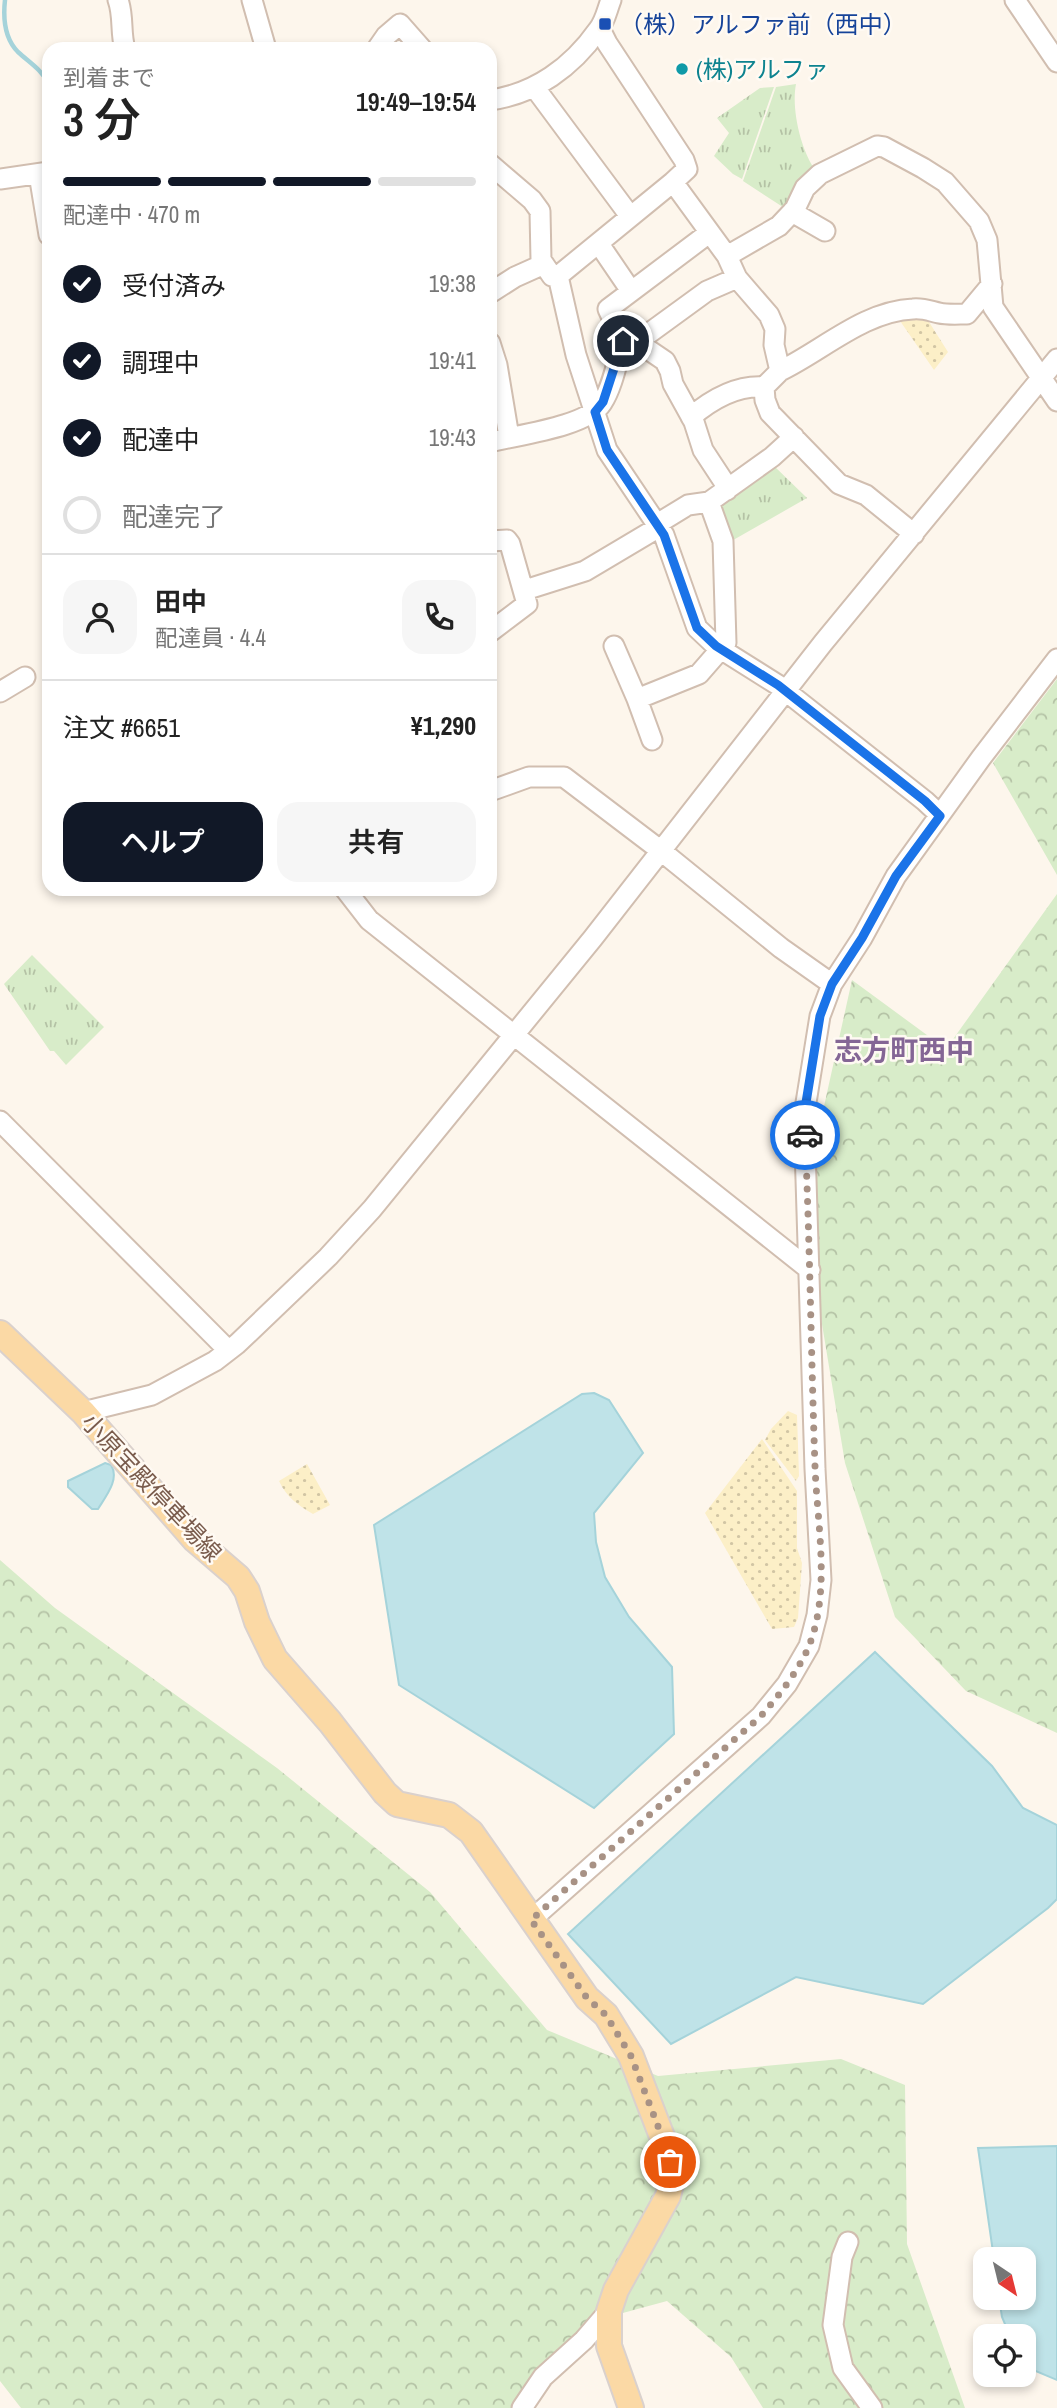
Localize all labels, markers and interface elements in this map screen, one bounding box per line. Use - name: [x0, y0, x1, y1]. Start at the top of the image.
- place label: （株）アルファ前（西中）: [619, 8, 907, 40]
- marker: （株）アルファ前（西中）: [597, 16, 613, 32]
- place label: (株)アルファ: [696, 53, 829, 85]
- marker: (株)アルファ: [674, 61, 690, 77]
- text: 到着まで: [63, 62, 155, 93]
- text: 19:49–19:54: [356, 84, 476, 119]
- text: 3 分: [63, 88, 140, 150]
- text: 配達中 · 470 m: [63, 199, 200, 230]
- icon: check: [63, 265, 101, 303]
- text: 受付済み: [122, 268, 226, 303]
- text: 19:38: [429, 268, 476, 299]
- pin: [593, 311, 653, 371]
- icon: home: [604, 322, 642, 360]
- icon: check: [63, 342, 101, 380]
- text: 調理中: [122, 345, 200, 380]
- text: 19:41: [429, 345, 476, 376]
- icon: check: [63, 419, 101, 457]
- text: 配達中: [122, 422, 200, 457]
- text: 19:43: [429, 422, 476, 453]
- text: 配達完了: [122, 499, 226, 534]
- button: person: [63, 580, 137, 654]
- button: phone: [402, 580, 476, 654]
- text: 田中: [155, 584, 207, 619]
- text: 配達員 · 4.4: [155, 622, 266, 653]
- text: ¥1,290: [411, 708, 476, 743]
- text: 注文 #6651: [63, 710, 180, 745]
- button: ヘルプ: [63, 802, 263, 882]
- button: 共有: [277, 802, 476, 882]
- district label: 志方町西中: [834, 1031, 974, 1069]
- courier: [770, 1100, 840, 1170]
- icon: car: [786, 1116, 824, 1154]
- street label: 小原宝殿停車場線: [75, 1406, 229, 1568]
- pin: [640, 2132, 700, 2192]
- icon: bag: [651, 2143, 689, 2181]
- north arrow: [973, 2247, 1036, 2310]
- map controls: [973, 2247, 1036, 2387]
- button: locate: [973, 2324, 1036, 2387]

